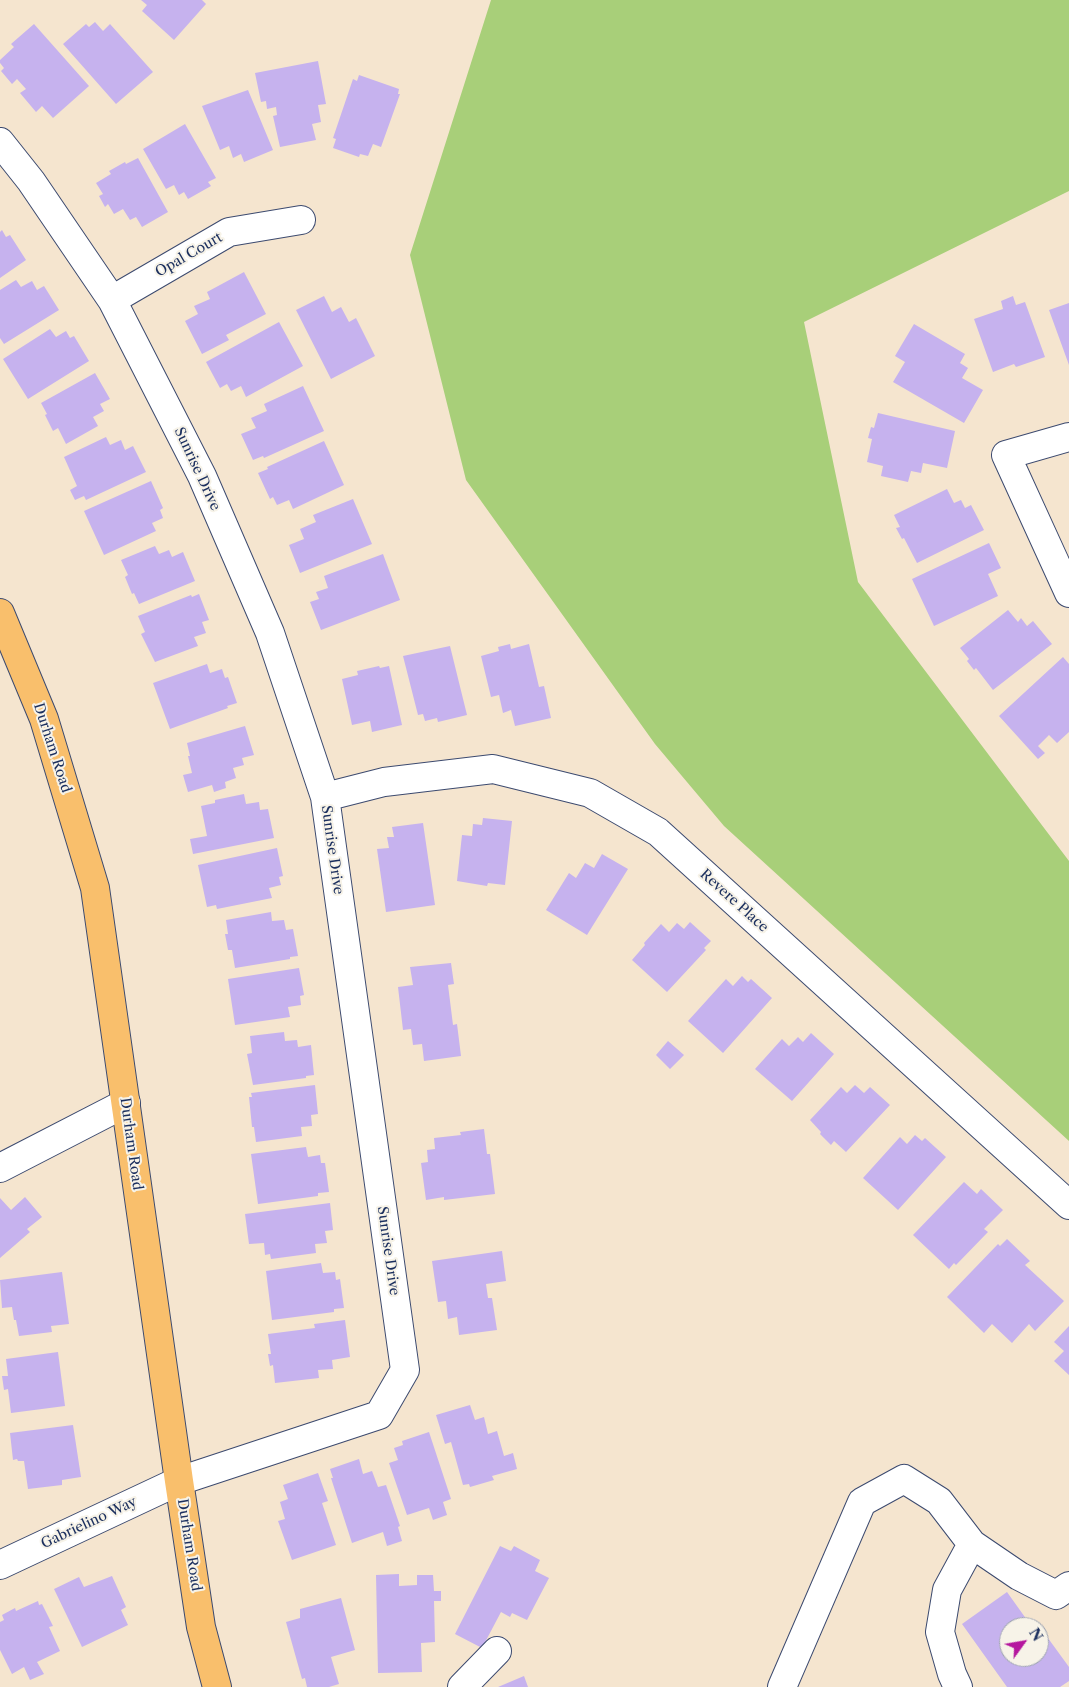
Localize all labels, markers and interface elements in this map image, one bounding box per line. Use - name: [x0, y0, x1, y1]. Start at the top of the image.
- street label: Opal Court: [153, 229, 225, 281]
- street label: Sunrise Drive: [170, 425, 224, 513]
- street label: Durham Road: [30, 701, 74, 795]
- street label: Sunrise Drive: [317, 804, 347, 896]
- street label: Revere Place: [696, 866, 772, 936]
- street label: Durham Road: [116, 1097, 146, 1191]
- street label: Sunrise Drive: [373, 1205, 403, 1297]
- street label: Gabrielino Way: [39, 1494, 139, 1552]
- street label: Durham Road: [173, 1498, 205, 1592]
- north arrow: [999, 1617, 1049, 1667]
- text: N: [1025, 1625, 1047, 1645]

